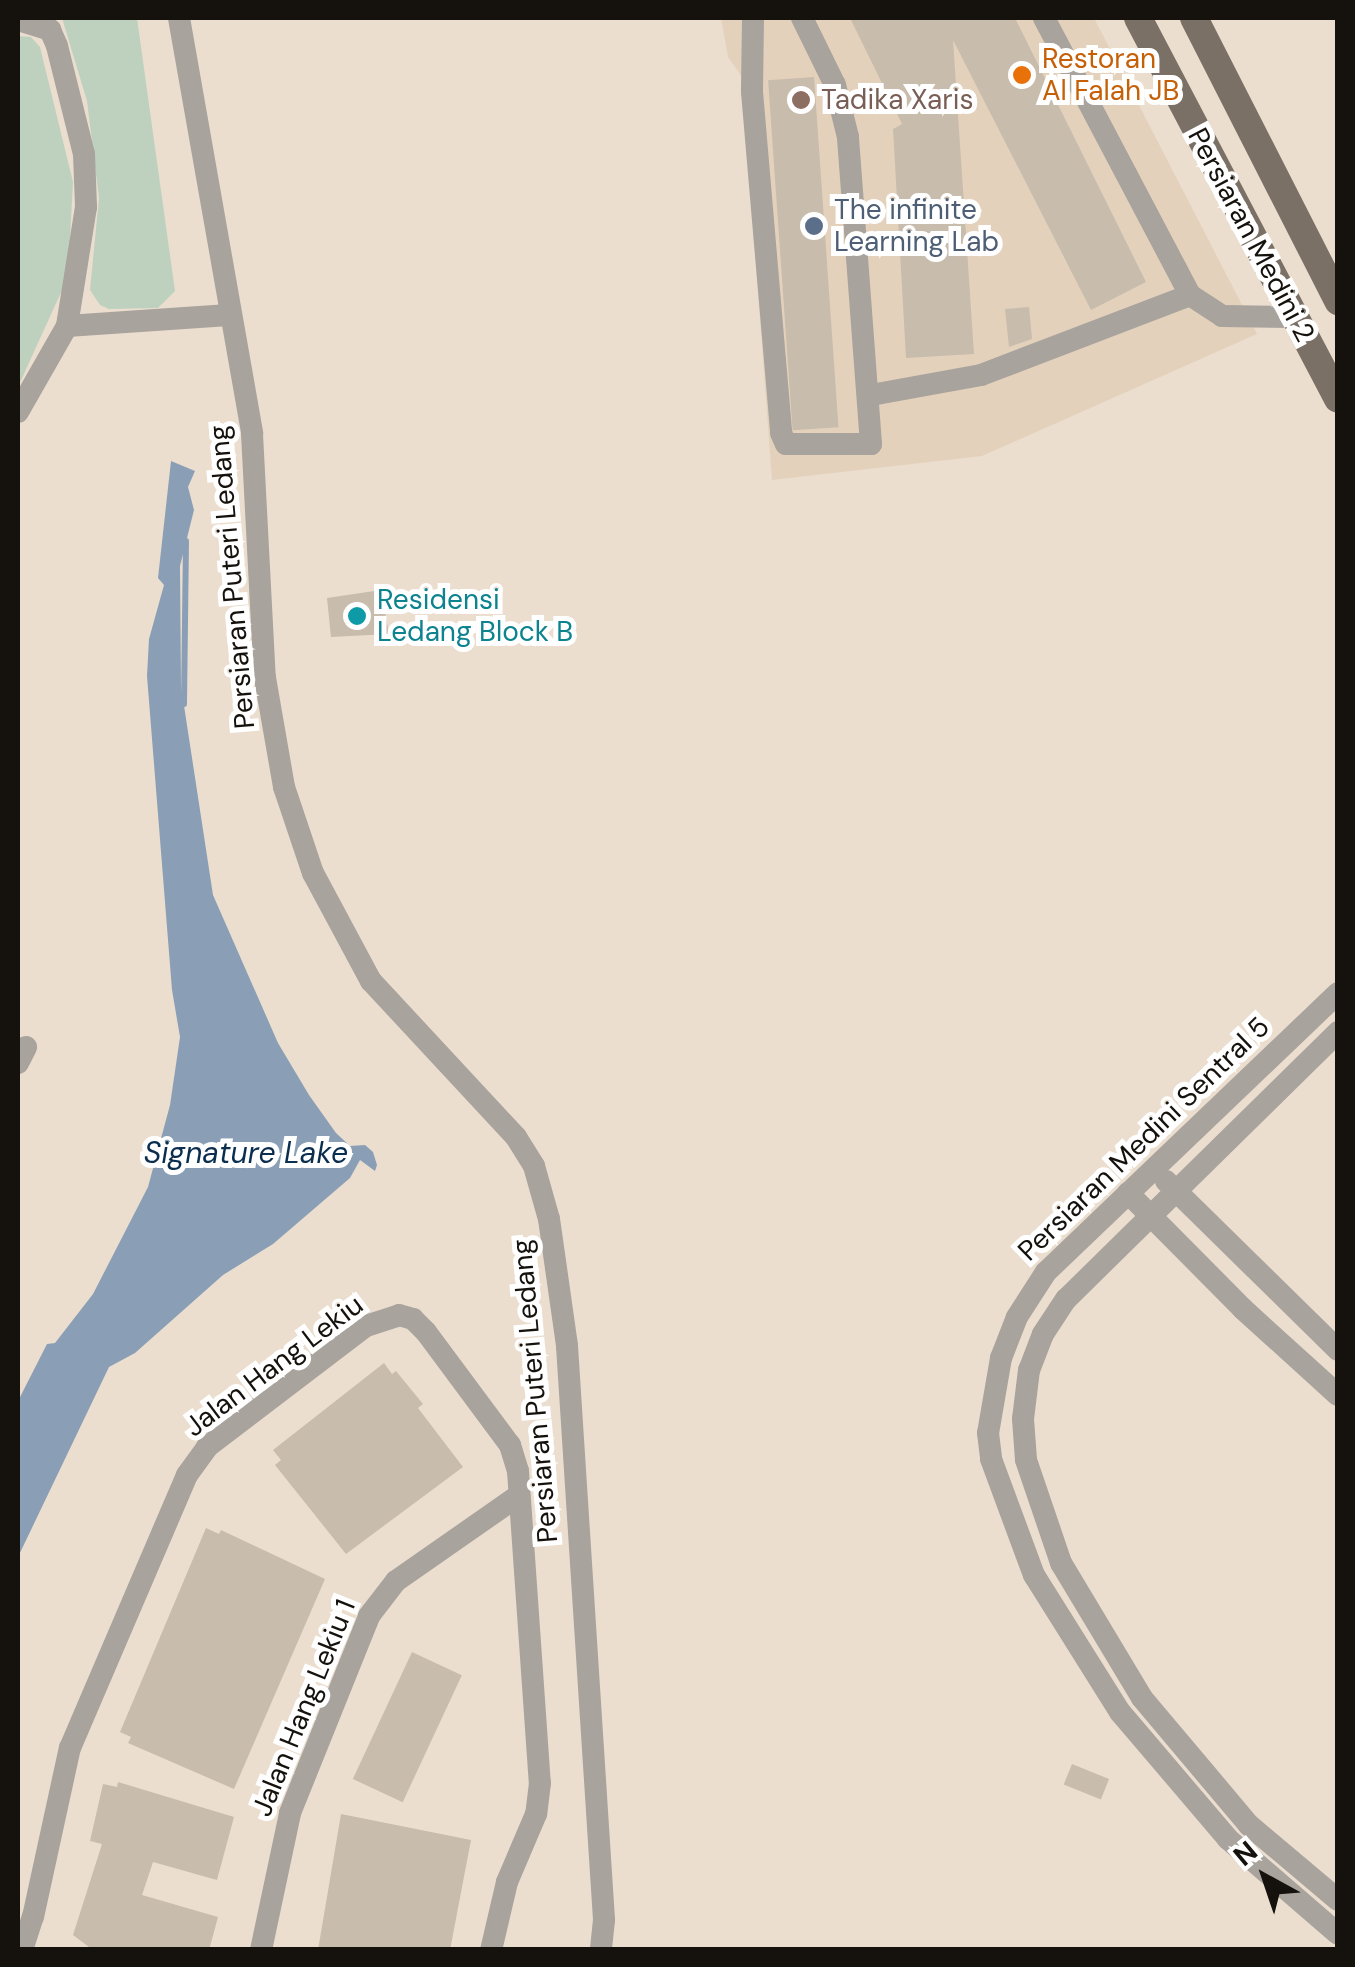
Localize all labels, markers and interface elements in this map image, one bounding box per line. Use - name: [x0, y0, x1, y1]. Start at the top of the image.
- place label: Restoran Al Falah JB: [1042, 42, 1179, 108]
- marker: Restoran Al Falah JB: [1011, 64, 1033, 86]
- place label: Tadika Xaris: [821, 83, 973, 117]
- marker: Tadika Xaris: [790, 89, 812, 111]
- street label: Persiaran Medini 2: [1181, 123, 1321, 347]
- place label: The infinite Learning Lab: [834, 193, 999, 259]
- marker: The infinite Learning Lab: [803, 215, 825, 237]
- street label: Persiaran Puteri Ledang: [202, 424, 262, 730]
- place label: Residensi Ledang Block B: [377, 583, 573, 649]
- marker: Residensi Ledang Block B: [346, 605, 368, 627]
- street label: Persiaran Medini Sentral 5: [1011, 1010, 1277, 1268]
- water label: Signature Lake: [144, 1135, 348, 1171]
- street label: Persiaran Puteri Ledang: [505, 1238, 565, 1544]
- street label: Jalan Hang Lekiu: [178, 1288, 370, 1444]
- street label: Jalan Hang Lekiu 1: [245, 1595, 363, 1821]
- north arrow: [1215, 1827, 1315, 1927]
- text: N: [1226, 1833, 1265, 1874]

